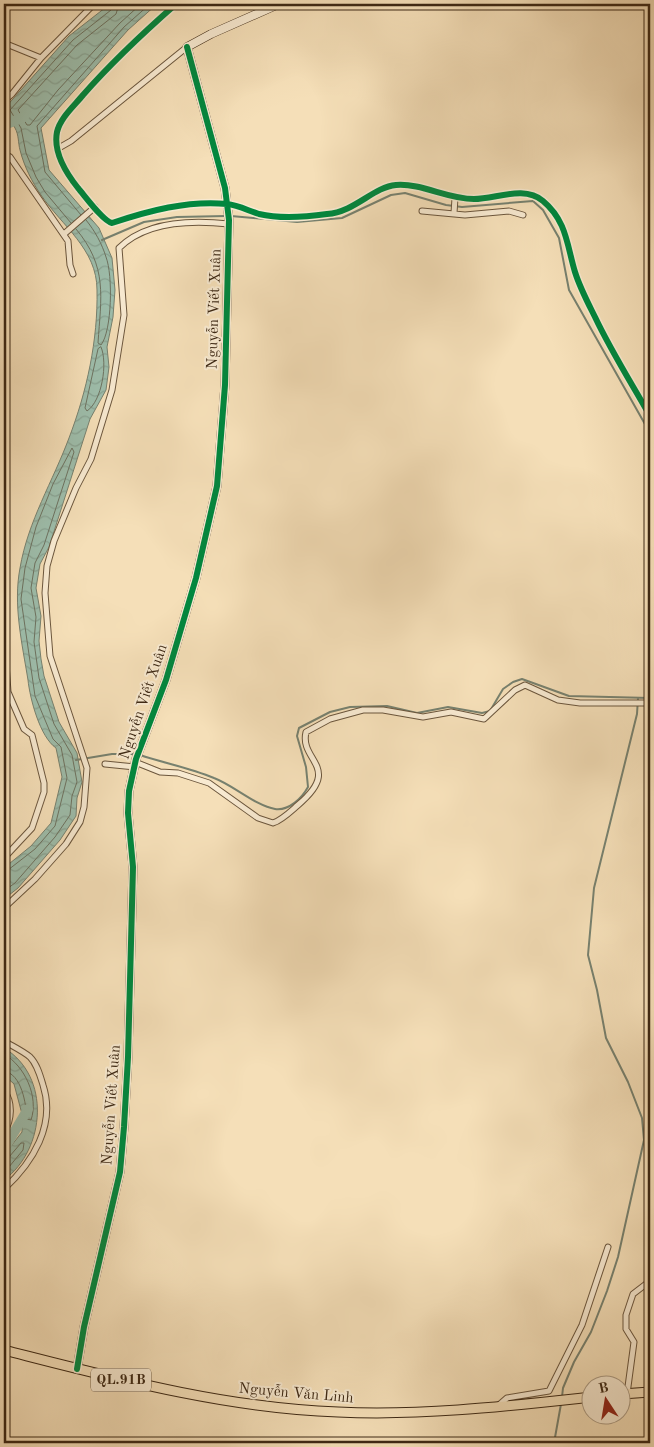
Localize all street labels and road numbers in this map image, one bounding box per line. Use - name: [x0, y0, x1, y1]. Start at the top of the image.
- street label: Nguyễn Viết Xuân: [204, 248, 225, 370]
- street label: Nguyễn Viết Xuân: [116, 642, 171, 761]
- street label: Nguyễn Viết Xuân: [99, 1044, 124, 1166]
- road number: QL.91B: [91, 1368, 151, 1392]
- street label: Nguyễn Văn Linh: [238, 1381, 354, 1406]

